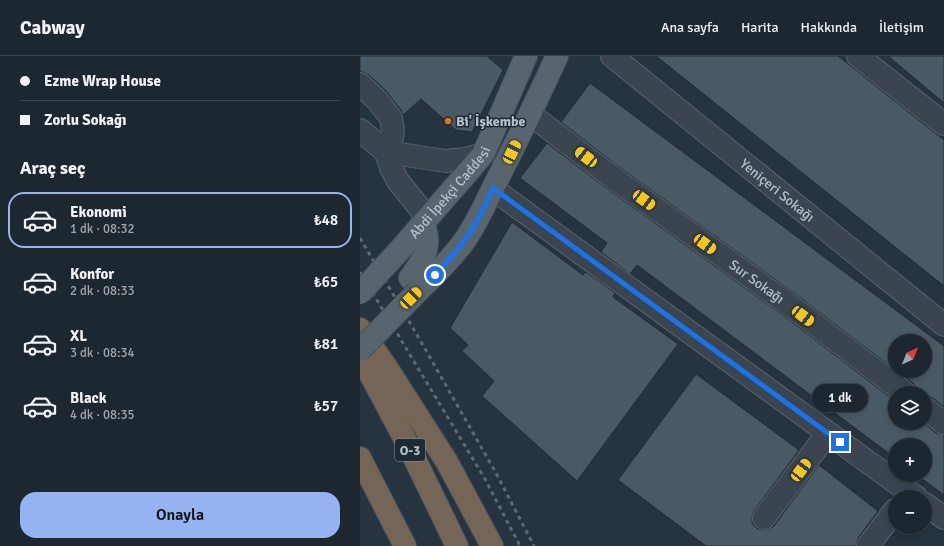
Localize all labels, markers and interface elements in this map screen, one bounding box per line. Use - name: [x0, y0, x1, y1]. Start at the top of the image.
- text: Cabway: [20, 16, 85, 40]
- text: Ana sayfa: [661, 19, 719, 36]
- text: Harita: [741, 19, 779, 36]
- text: Hakkında: [801, 19, 857, 36]
- text: İletişim: [879, 19, 924, 36]
- text: Ezme Wrap House: [44, 72, 161, 90]
- text: Zorlu Sokağı: [44, 111, 127, 129]
- place label: Bi' İşkembe: [456, 113, 526, 130]
- marker: Bi' İşkembe: [443, 116, 453, 126]
- car: [501, 139, 523, 165]
- street label: Abdi İpekçi Caddesi: [406, 144, 494, 242]
- car: [573, 145, 599, 169]
- street label: Yeniçeri Sokağı: [737, 155, 818, 226]
- text: Araç seç: [20, 157, 86, 179]
- car: [631, 188, 657, 212]
- icon: car: [22, 202, 58, 238]
- text: Ekonomi: [70, 203, 127, 221]
- text: ₺48: [314, 211, 338, 229]
- text: 1 dk · 08:32: [70, 221, 135, 237]
- car: [692, 232, 718, 256]
- street label: Sur Sokağı: [726, 256, 788, 307]
- icon: car: [22, 264, 58, 300]
- text: Konfor: [70, 265, 114, 283]
- route start: [426, 266, 444, 284]
- text: ₺65: [314, 273, 338, 291]
- text: 2 dk · 08:33: [70, 283, 135, 299]
- car: [398, 285, 424, 311]
- car: [790, 304, 816, 328]
- icon: car: [22, 326, 58, 362]
- text: XL: [70, 327, 87, 345]
- north arrow: [888, 334, 932, 378]
- map controls: [888, 334, 932, 534]
- text: ₺81: [314, 335, 338, 353]
- text: 3 dk · 08:34: [70, 345, 135, 361]
- callout: 1 dk: [812, 384, 868, 412]
- button: layers: [888, 386, 932, 430]
- icon: car: [22, 388, 58, 424]
- text: Black: [70, 389, 107, 407]
- text: 1 dk: [828, 390, 852, 406]
- text: ₺57: [314, 397, 338, 415]
- text: 4 dk · 08:35: [70, 407, 135, 423]
- route end: [831, 433, 849, 451]
- button: +: [888, 438, 932, 482]
- road number: O-3: [395, 439, 425, 461]
- car: [789, 457, 813, 483]
- button: −: [888, 490, 932, 534]
- button: Onayla: [20, 492, 340, 538]

